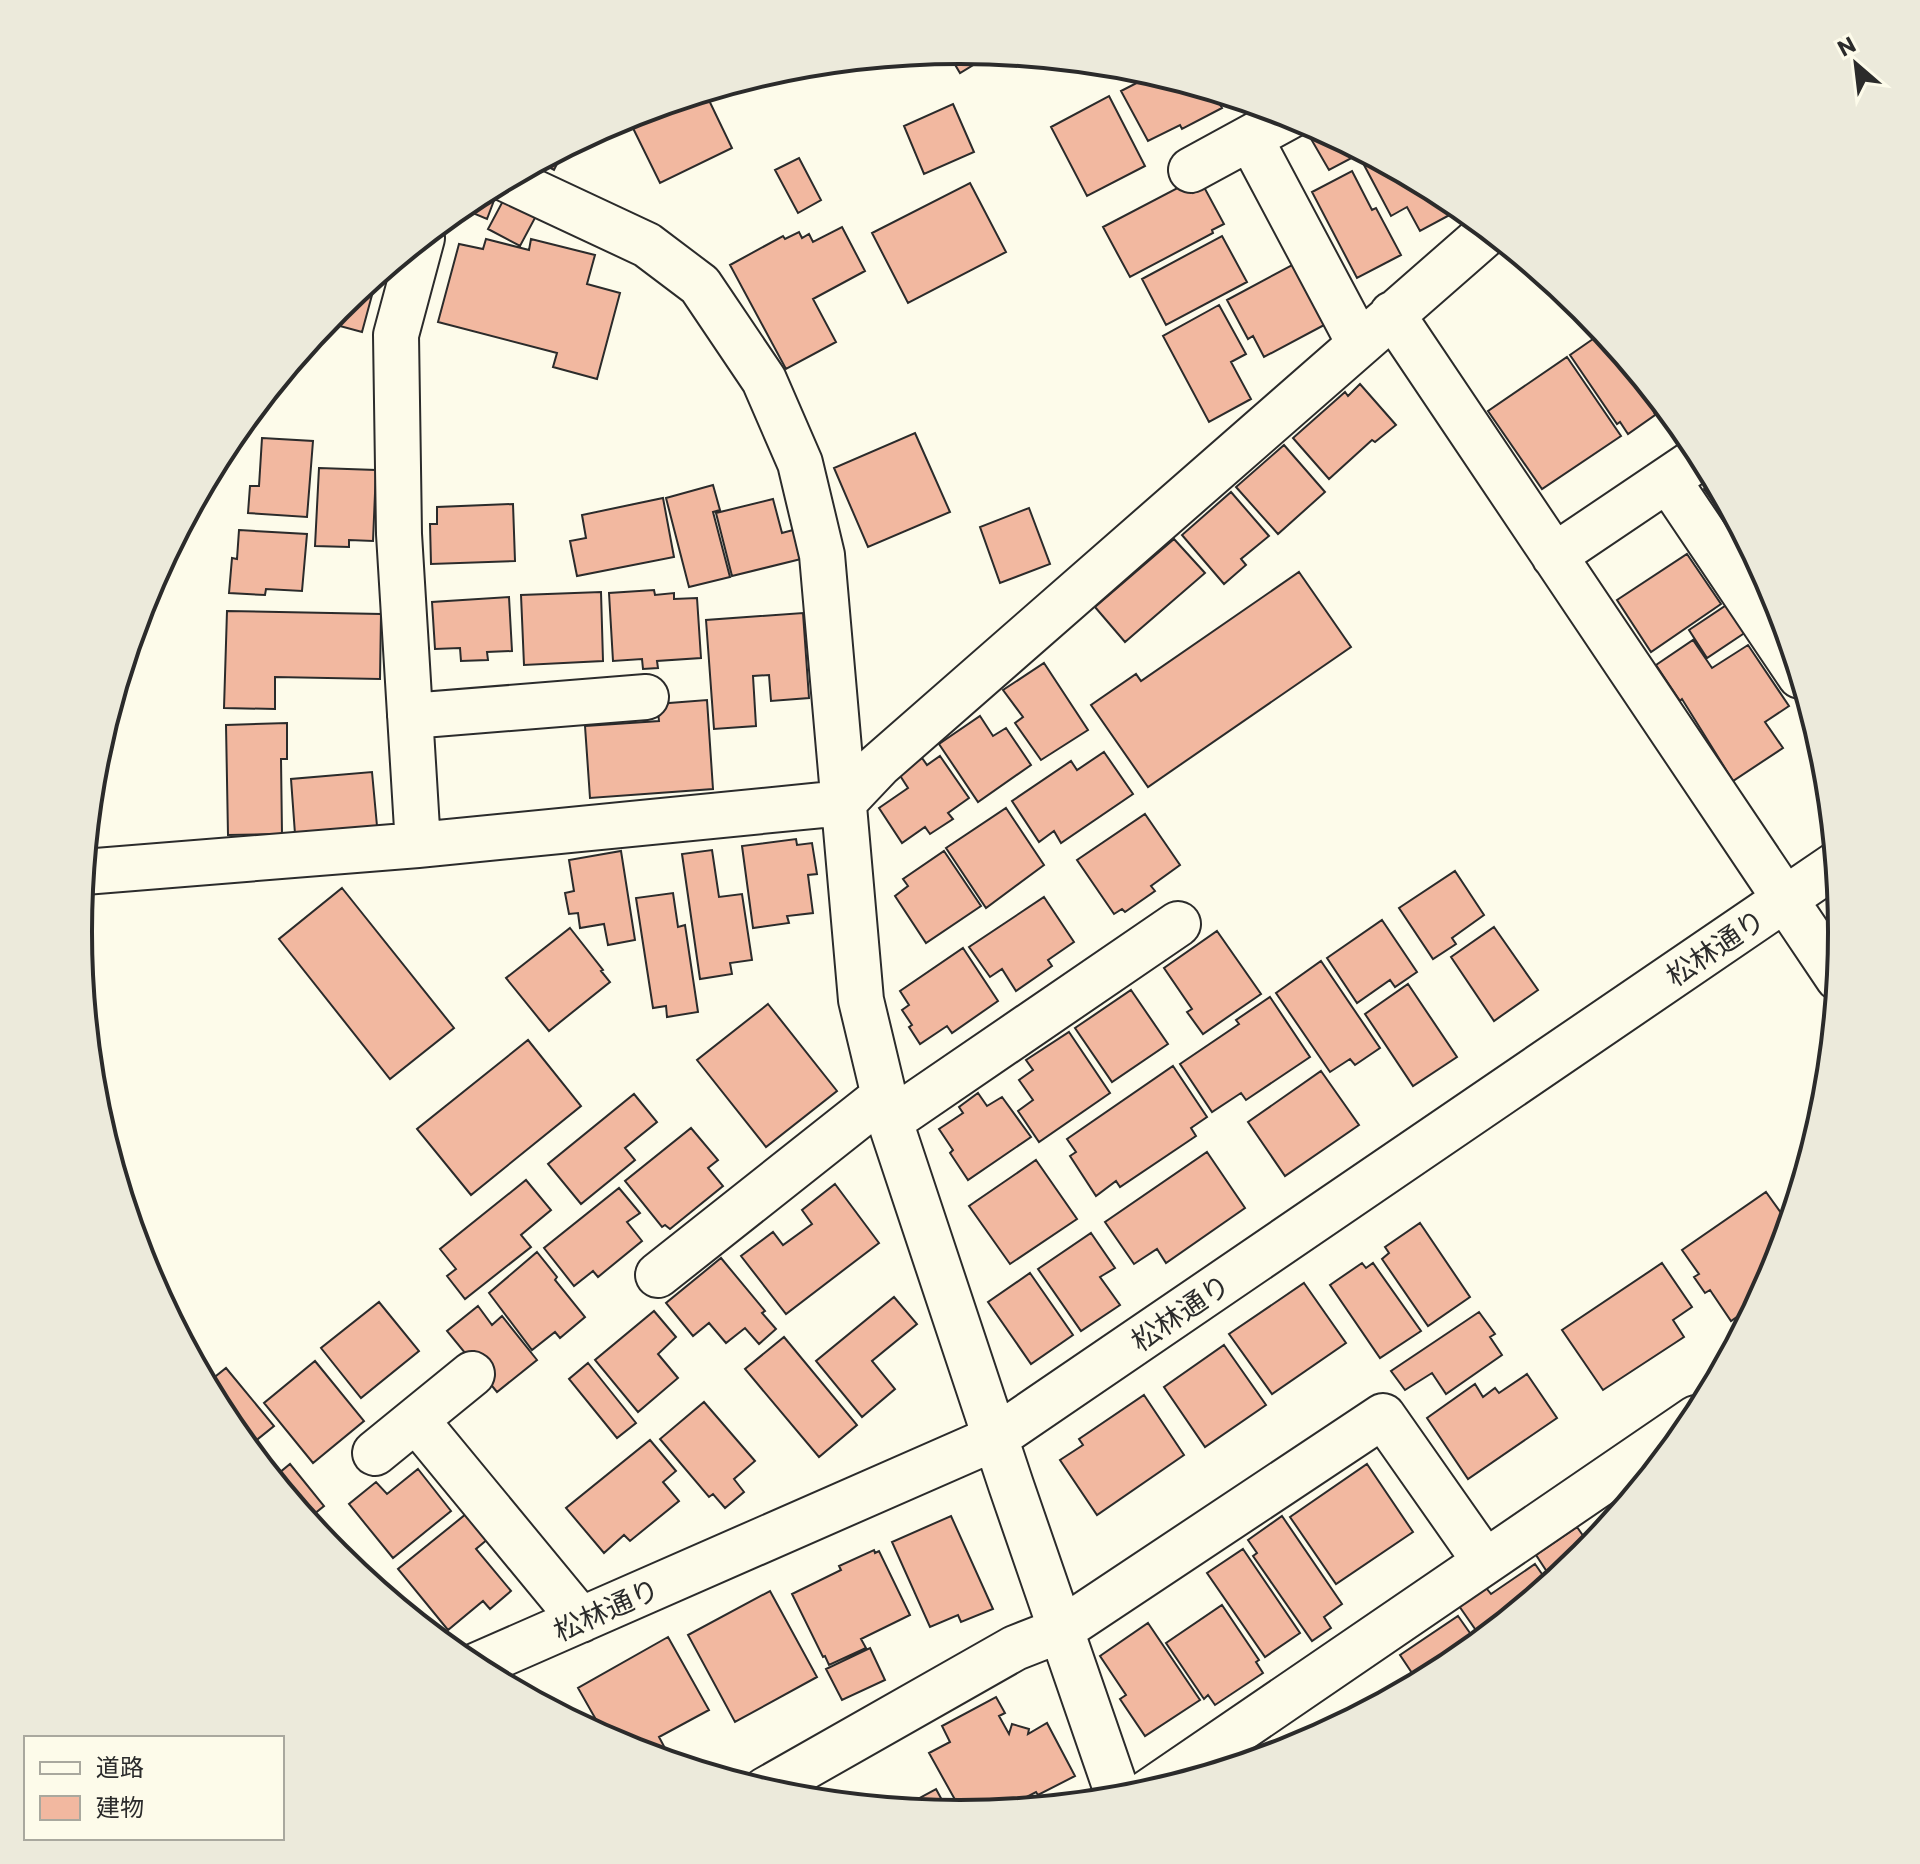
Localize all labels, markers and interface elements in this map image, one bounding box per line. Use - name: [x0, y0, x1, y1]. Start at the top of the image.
- north arrow: [1816, 24, 1896, 104]
- text: N: [1833, 30, 1860, 62]
- street label: 松林通り: [1659, 902, 1771, 992]
- street label: 松林通り: [1124, 1267, 1236, 1357]
- street label: 松林通り: [548, 1571, 664, 1647]
- legend: [24, 1736, 284, 1840]
- text: 道路: [96, 1752, 144, 1781]
- text: 建物: [96, 1792, 144, 1821]

